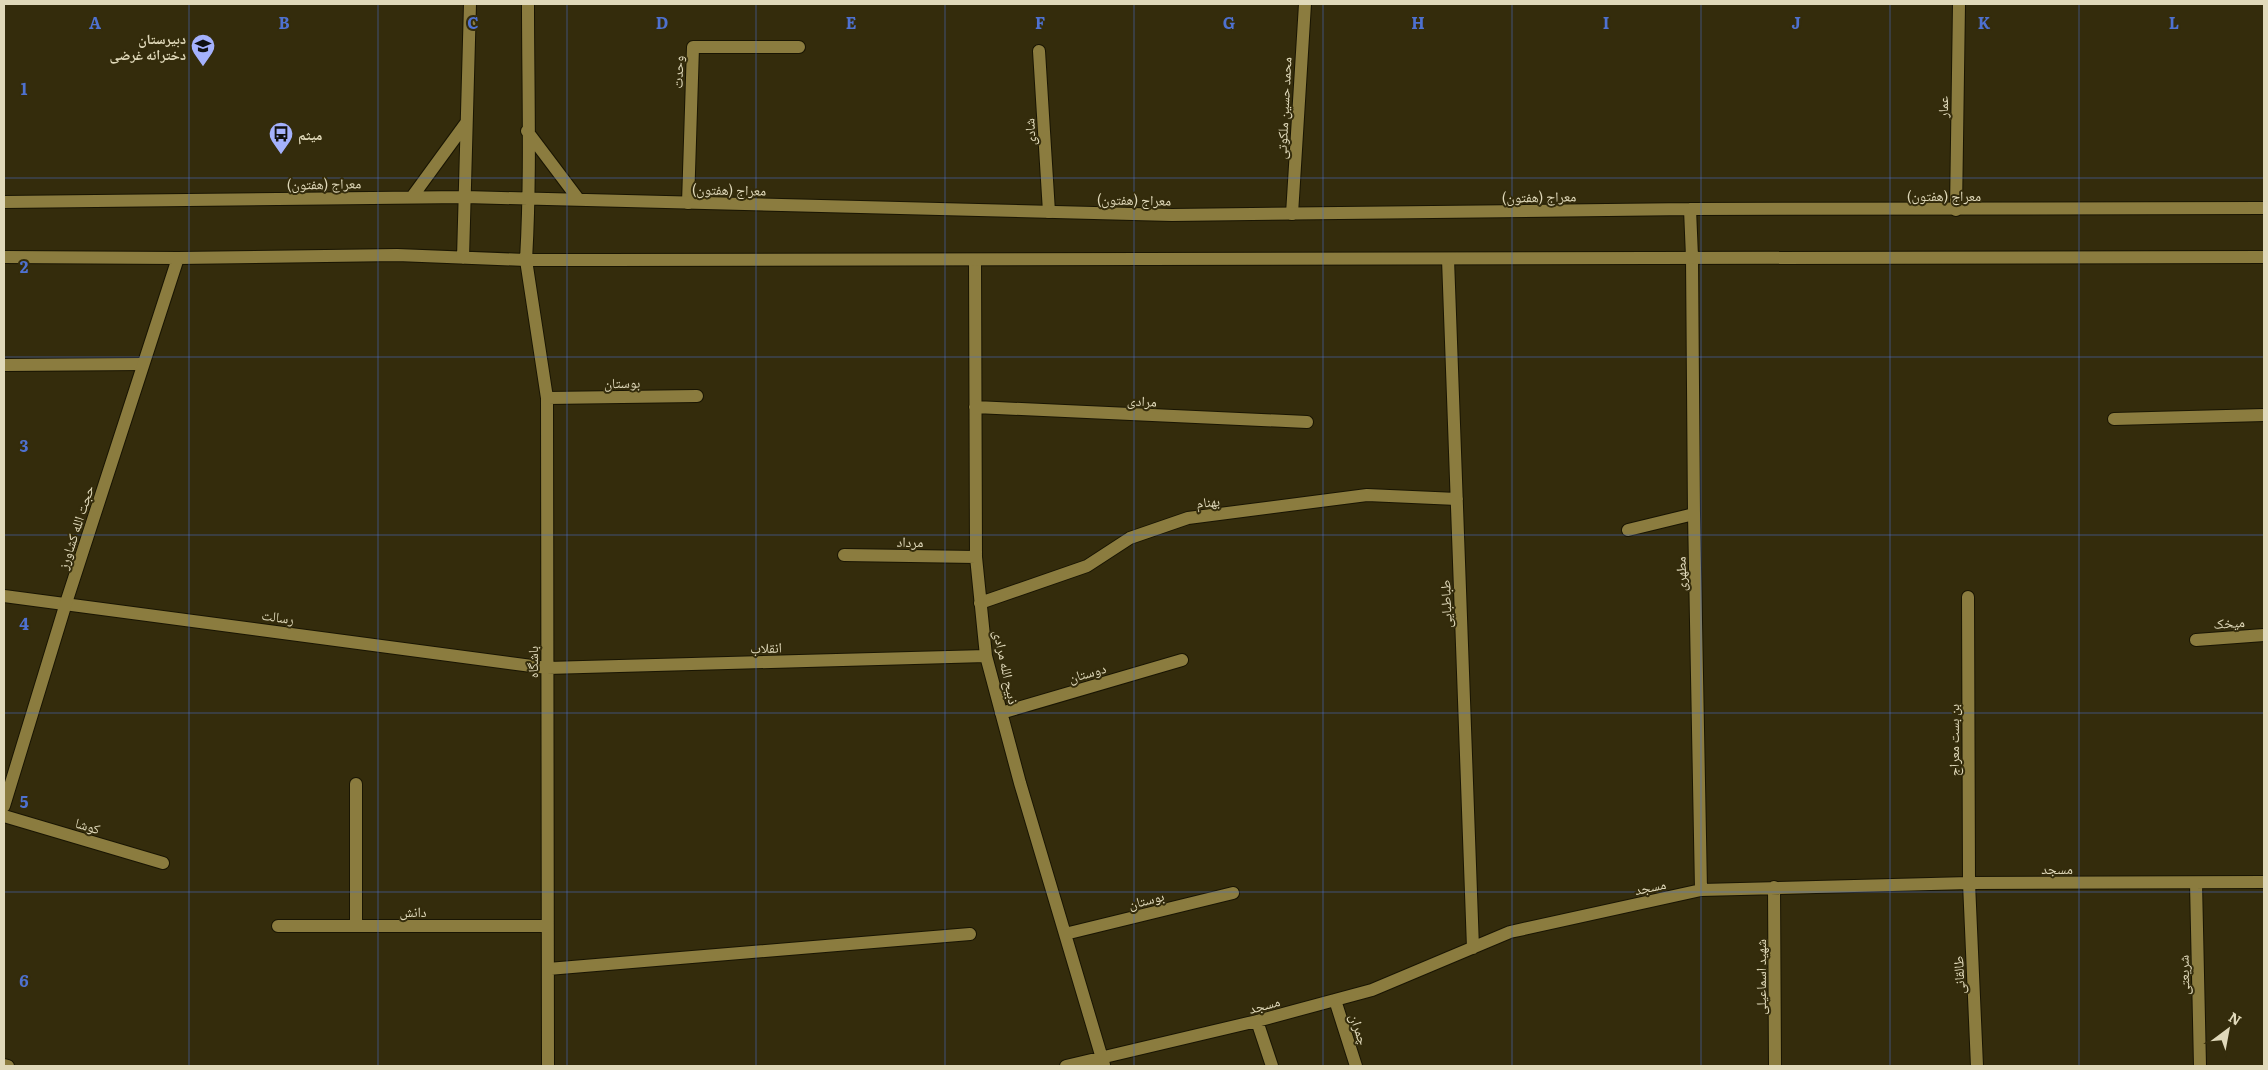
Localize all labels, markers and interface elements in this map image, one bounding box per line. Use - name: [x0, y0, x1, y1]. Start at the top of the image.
- text: A: [89, 10, 101, 34]
- text: B: [278, 10, 290, 34]
- text: C: [467, 10, 479, 34]
- text: D: [656, 10, 668, 34]
- text: E: [846, 10, 857, 34]
- text: F: [1035, 10, 1045, 34]
- text: G: [1223, 10, 1235, 34]
- text: H: [1411, 10, 1425, 34]
- text: I: [1603, 10, 1609, 34]
- text: J: [1791, 10, 1801, 34]
- text: K: [1978, 10, 1991, 34]
- text: L: [2169, 10, 2179, 34]
- place label: دبیرستان دخترانه غرضی: [110, 28, 186, 64]
- school or university icon: دبیرستان دخترانه غرضی: [190, 33, 216, 67]
- street label: وحدت: [666, 55, 688, 89]
- street label: محمد حسین ملکوتی: [1270, 56, 1296, 160]
- text: 1: [21, 76, 28, 100]
- street label: عمار: [1932, 96, 1952, 119]
- street label: شادی: [1018, 118, 1040, 146]
- bus stop icon: میثم: [268, 121, 294, 155]
- place label: میثم: [298, 124, 322, 145]
- street label: معراج (هفتون): [287, 172, 361, 195]
- street label: معراج (هفتون): [692, 178, 766, 201]
- street label: معراج (هفتون): [1502, 185, 1576, 208]
- street label: معراج (هفتون): [1907, 185, 1981, 206]
- street label: معراج (هفتون): [1097, 188, 1171, 211]
- text: 2: [20, 254, 29, 278]
- street label: بوستان: [604, 372, 641, 392]
- street label: مرادی: [1127, 389, 1157, 411]
- text: 3: [20, 433, 29, 457]
- street label: حجت الله کشاورز: [52, 482, 98, 573]
- street label: بهنام: [1195, 490, 1221, 513]
- street label: مرداد: [896, 531, 924, 551]
- street label: مطهری: [1670, 556, 1690, 592]
- street label: طباطبایی: [1434, 580, 1456, 628]
- street label: رسالت: [260, 604, 296, 628]
- text: 4: [19, 611, 29, 635]
- street label: میخک: [2213, 611, 2245, 633]
- street label: ذبیح الله مرادی: [988, 628, 1025, 706]
- street label: انقلاب: [750, 636, 782, 658]
- street label: باشگاه: [522, 646, 542, 678]
- street label: دوستان: [1066, 657, 1108, 687]
- street label: بن بست معراج: [1943, 704, 1964, 776]
- text: 5: [20, 789, 29, 813]
- street label: کوشا: [73, 812, 103, 838]
- street label: مسجد: [2041, 858, 2073, 878]
- street label: مسجد: [1632, 873, 1668, 899]
- street label: بوستان: [1126, 885, 1166, 913]
- street label: دانش: [399, 901, 427, 921]
- street label: شهید اسماعیلی: [1750, 939, 1770, 1015]
- street label: طالقانی: [1947, 955, 1969, 995]
- street label: شریعتی: [2173, 955, 2193, 995]
- text: 6: [19, 968, 29, 992]
- street label: مسجد: [1246, 990, 1282, 1018]
- north arrow: [2203, 1005, 2253, 1055]
- text: N: [2225, 1007, 2246, 1030]
- street label: چمران: [1346, 1011, 1374, 1047]

